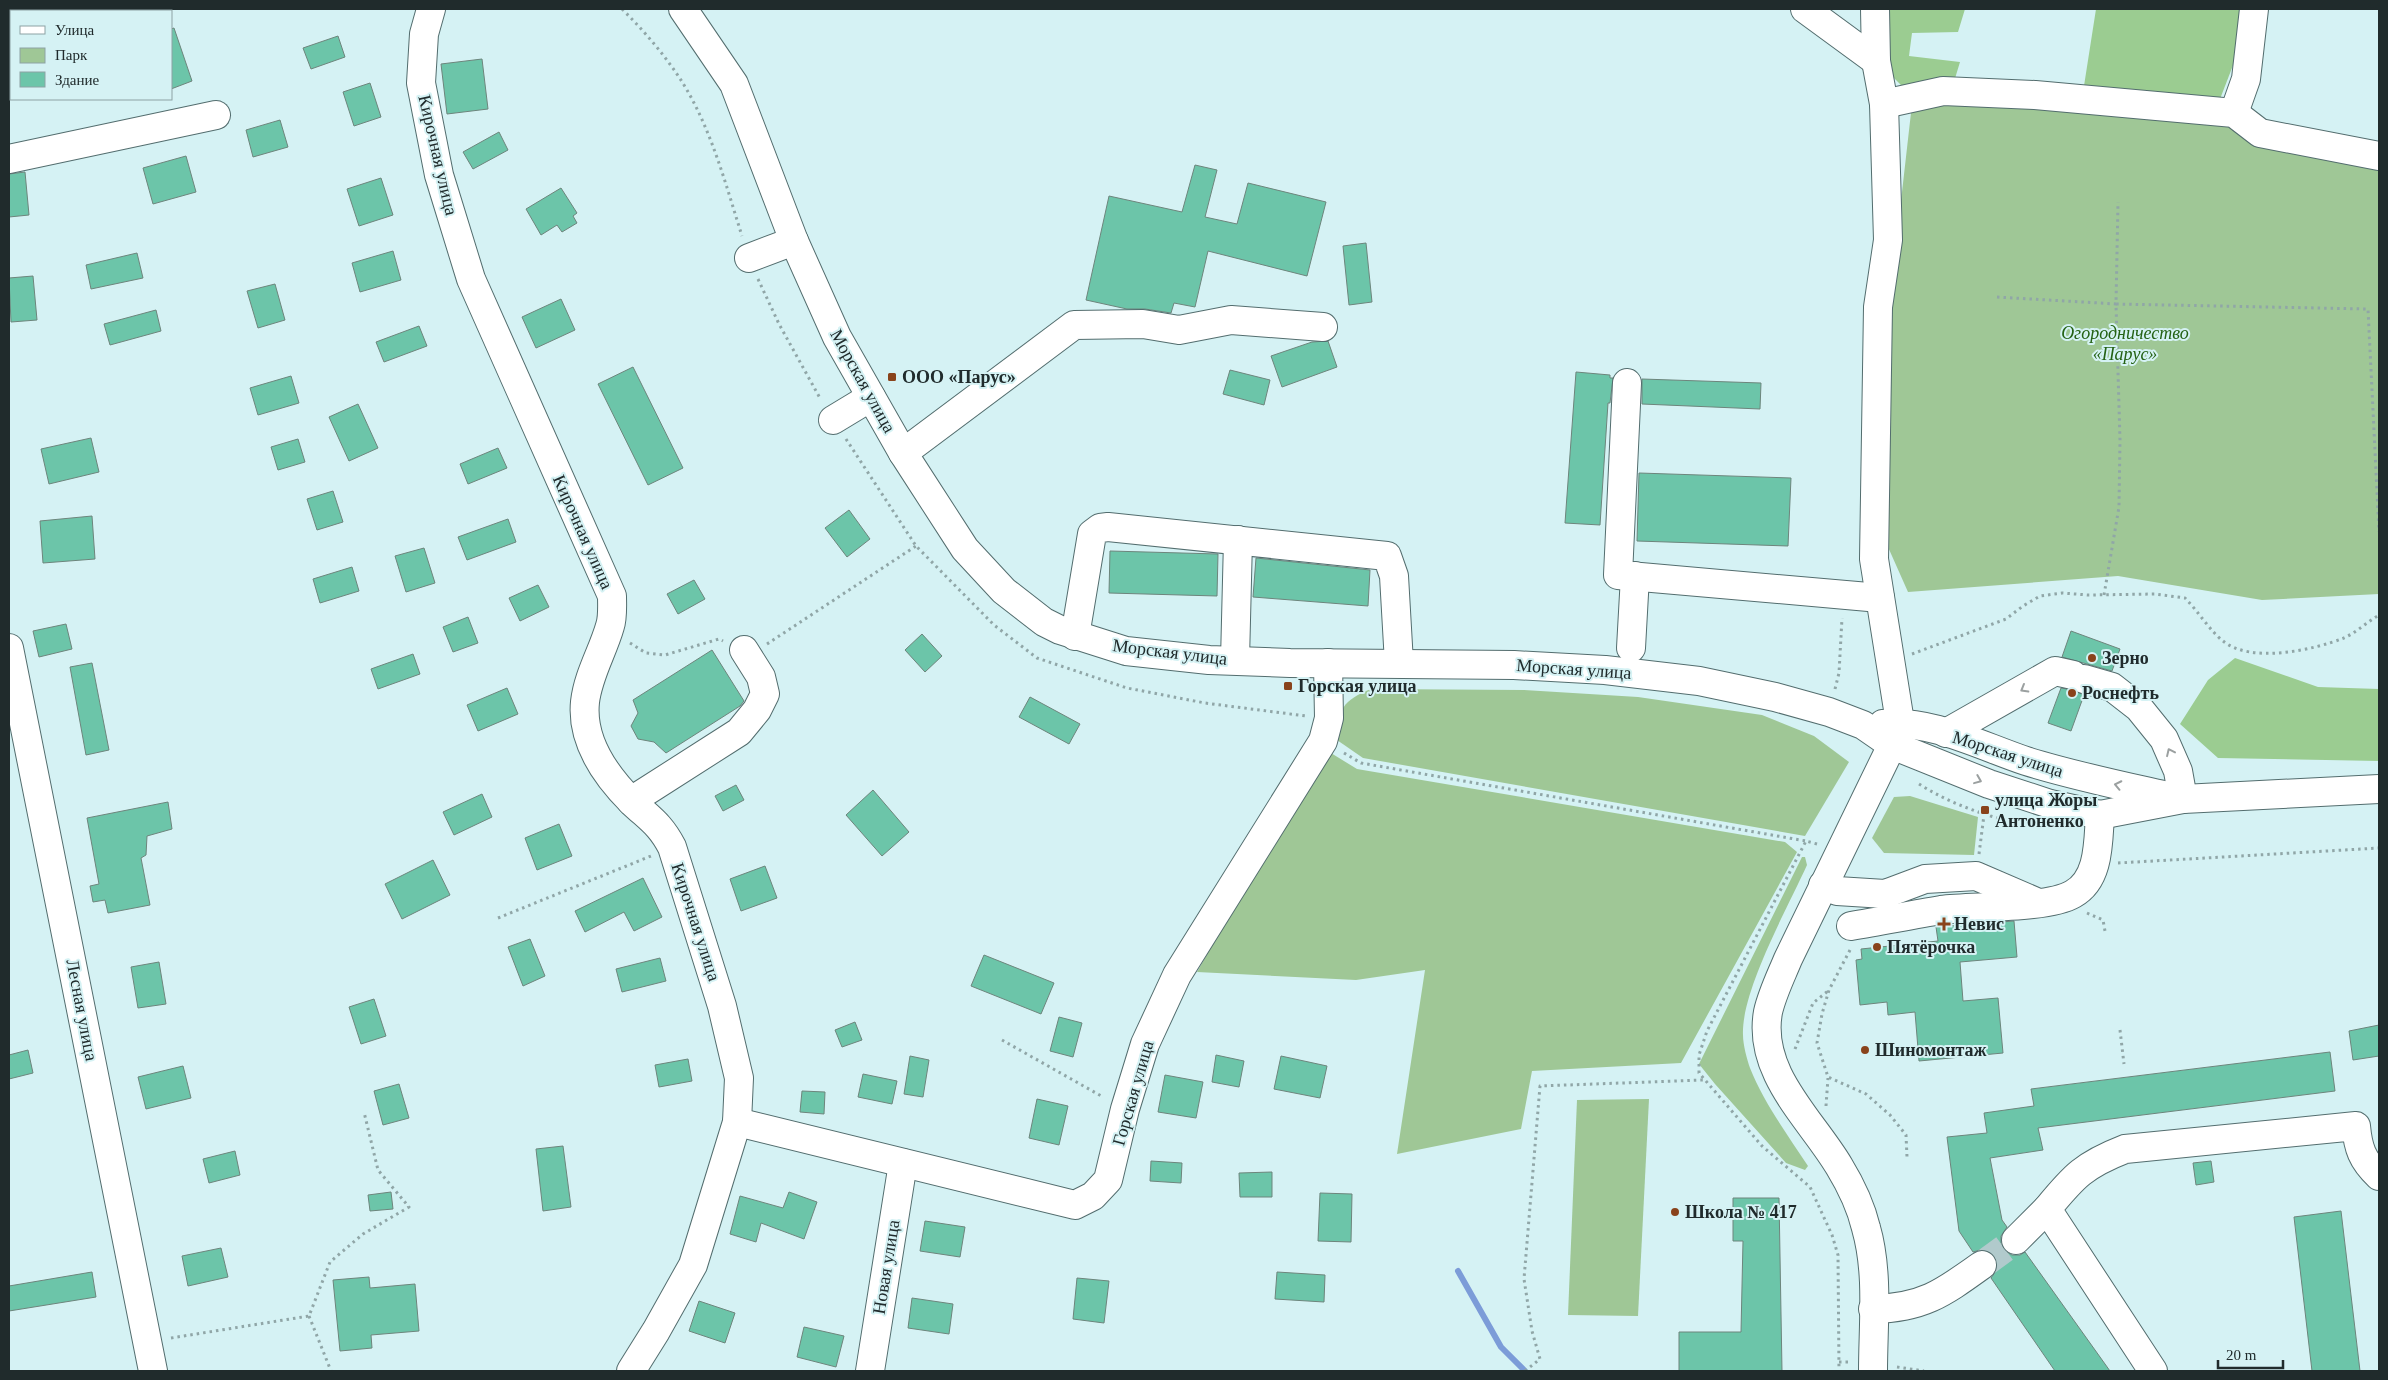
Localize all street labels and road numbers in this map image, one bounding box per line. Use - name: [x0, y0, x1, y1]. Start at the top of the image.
- street label: Кирочная улица: [414, 93, 462, 217]
- street label: Морская улица: [826, 326, 900, 436]
- street label: Кирочная улица: [549, 472, 617, 592]
- street label: Морская улица: [1112, 635, 1228, 669]
- street label: Морская улица: [1516, 655, 1632, 683]
- street label: Морская улица: [1950, 727, 2066, 781]
- street label: Кирочная улица: [667, 860, 725, 984]
- street label: Лесная улица: [62, 957, 102, 1063]
- street label: Горская улица: [1108, 1038, 1158, 1148]
- street label: Новая улица: [869, 1218, 903, 1316]

